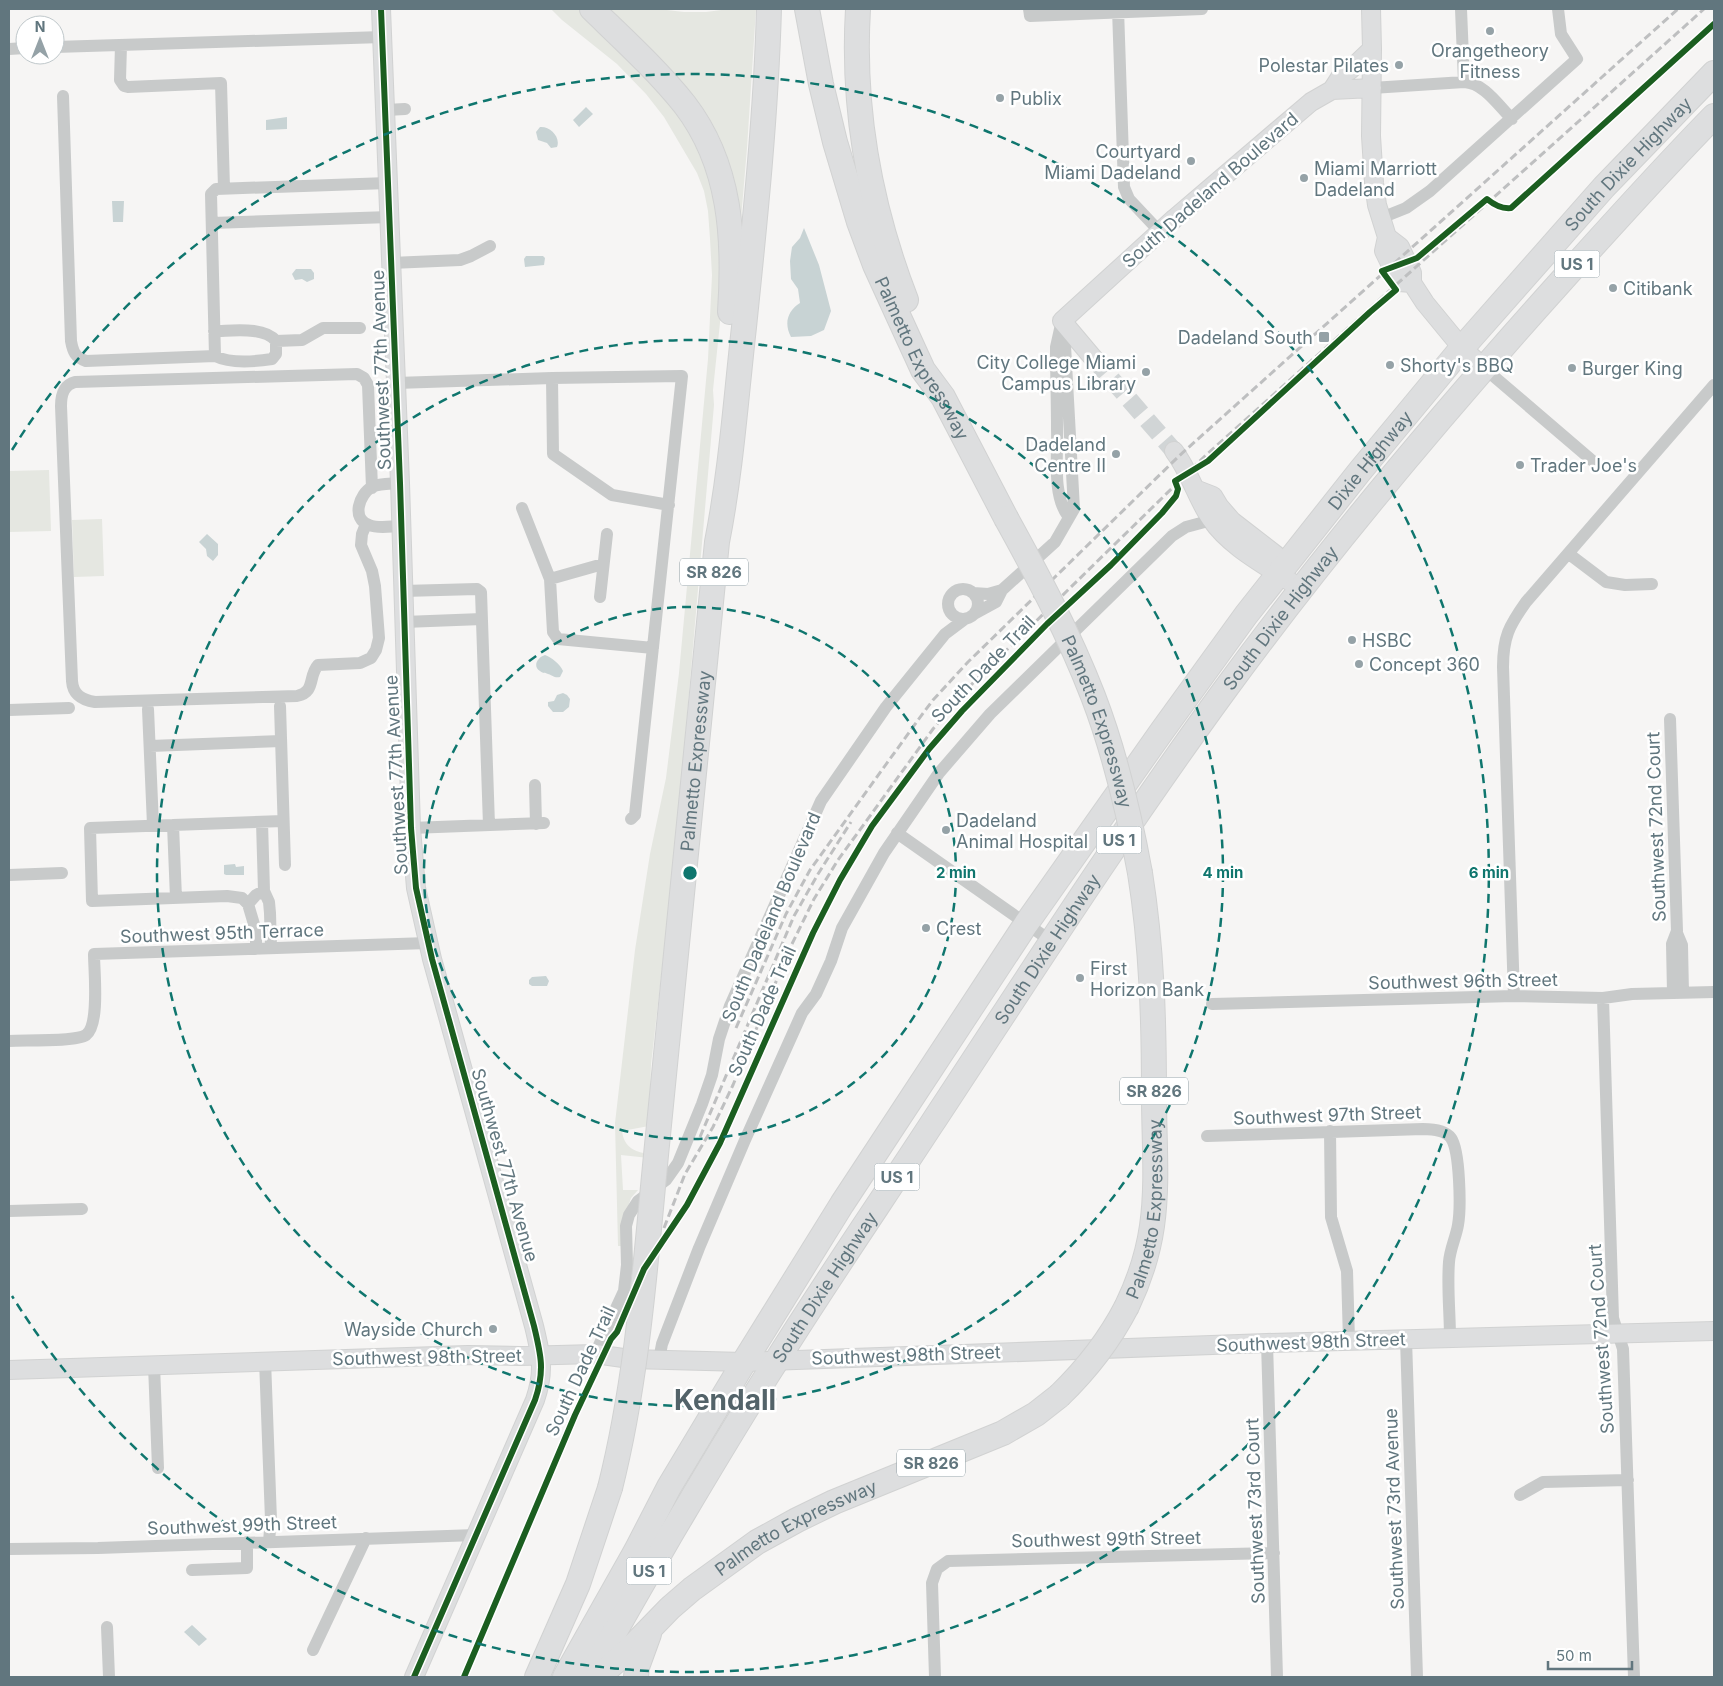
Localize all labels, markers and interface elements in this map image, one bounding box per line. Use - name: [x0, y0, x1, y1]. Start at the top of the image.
- north arrow: [15, 15, 65, 65]
- text: N: [35, 18, 45, 35]
- marker: Orangetheory Fitness: [1484, 25, 1496, 37]
- place label: Orangetheory Fitness: [1431, 40, 1549, 82]
- place label: Polestar Pilates: [1259, 55, 1389, 76]
- marker: Polestar Pilates: [1393, 59, 1405, 71]
- place label: Publix: [1010, 88, 1062, 109]
- marker: Publix: [994, 92, 1006, 104]
- street label: South Dixie Highway: [1560, 93, 1696, 235]
- street label: South Dadeland Boulevard: [1118, 108, 1302, 272]
- place label: Courtyard Miami Dadeland: [1044, 141, 1181, 183]
- marker: Courtyard Miami Dadeland: [1185, 155, 1197, 167]
- place label: Miami Marriott Dadeland: [1314, 158, 1437, 200]
- marker: Miami Marriott Dadeland: [1298, 172, 1310, 184]
- road number: US 1: [1554, 250, 1600, 278]
- street label: Southwest 77th Avenue: [367, 269, 395, 471]
- street label: Palmetto Expressway: [871, 273, 974, 443]
- place label: Citibank: [1623, 278, 1693, 299]
- marker: Citibank: [1607, 282, 1619, 294]
- place label: Dadeland South: [1178, 327, 1313, 348]
- marker: Dadeland South: [1317, 330, 1331, 344]
- place label: City College Miami Campus Library: [976, 352, 1136, 394]
- place label: Shorty's BBQ: [1400, 355, 1514, 376]
- place label: Burger King: [1582, 358, 1683, 379]
- marker: Shorty's BBQ: [1384, 359, 1396, 371]
- marker: Burger King: [1566, 362, 1578, 374]
- marker: City College Miami Campus Library: [1140, 366, 1152, 378]
- street label: Dixie Highway: [1323, 406, 1416, 514]
- place label: Dadeland Centre II: [1025, 434, 1106, 476]
- marker: Dadeland Centre II: [1110, 448, 1122, 460]
- place label: Trader Joe's: [1530, 455, 1637, 476]
- marker: Trader Joe's: [1514, 459, 1526, 471]
- street label: South Dixie Highway: [1218, 541, 1342, 694]
- road number: SR 826: [680, 558, 748, 586]
- street label: South Dade Trail: [927, 611, 1039, 727]
- place label: HSBC: [1362, 630, 1412, 651]
- street label: Palmetto Expressway: [1058, 632, 1137, 810]
- marker: HSBC: [1346, 634, 1358, 646]
- place label: Concept 360: [1369, 654, 1480, 675]
- marker: Concept 360: [1353, 658, 1365, 670]
- street label: Palmetto Expressway: [676, 669, 715, 852]
- street label: Southwest 77th Avenue: [380, 674, 412, 876]
- street label: Southwest 72nd Court: [1642, 731, 1670, 922]
- street label: South Dadeland Boulevard: [717, 809, 825, 1025]
- place label: Dadeland Animal Hospital: [956, 810, 1088, 852]
- marker: Dadeland Animal Hospital: [940, 824, 952, 836]
- road number: US 1: [1096, 826, 1142, 854]
- text: 2 min: [936, 863, 976, 882]
- text: 4 min: [1203, 863, 1243, 882]
- text: 6 min: [1469, 863, 1509, 882]
- centre of rings: [681, 864, 699, 882]
- street label: South Dixie Highway: [990, 870, 1104, 1028]
- place label: Crest: [936, 918, 982, 939]
- street label: Southwest 95th Terrace: [120, 919, 324, 947]
- marker: Crest: [920, 922, 932, 934]
- street label: South Dade Trail: [724, 943, 800, 1079]
- place label: First Horizon Bank: [1090, 958, 1204, 1000]
- street label: Southwest 96th Street: [1368, 969, 1558, 993]
- marker: First Horizon Bank: [1074, 972, 1086, 984]
- street label: Southwest 77th Avenue: [467, 1066, 543, 1264]
- road number: SR 826: [1120, 1078, 1188, 1104]
- street label: Southwest 97th Street: [1233, 1101, 1422, 1129]
- street label: Palmetto Expressway: [1121, 1119, 1166, 1302]
- road number: US 1: [874, 1164, 920, 1190]
- street label: South Dixie Highway: [768, 1208, 881, 1366]
- street label: Southwest 72nd Court: [1584, 1243, 1618, 1435]
- street label: South Dade Trail: [541, 1303, 619, 1439]
- place label: Wayside Church: [344, 1319, 483, 1340]
- marker: Wayside Church: [487, 1323, 499, 1335]
- street label: Southwest 98th Street: [1216, 1328, 1406, 1356]
- street label: Southwest 98th Street: [811, 1341, 1001, 1369]
- street label: Southwest 98th Street: [332, 1345, 522, 1369]
- district label: Kendall: [674, 1383, 776, 1417]
- street label: Southwest 73rd Avenue: [1380, 1408, 1408, 1610]
- street label: Southwest 73rd Court: [1241, 1418, 1269, 1604]
- road number: SR 826: [897, 1450, 965, 1476]
- street label: Palmetto Expressway: [710, 1475, 880, 1580]
- street label: Southwest 99th Street: [147, 1511, 337, 1539]
- street label: Southwest 99th Street: [1011, 1527, 1201, 1551]
- road number: US 1: [626, 1558, 672, 1584]
- scale bar: [1548, 1638, 1632, 1670]
- text: 50 m: [1556, 1646, 1592, 1665]

